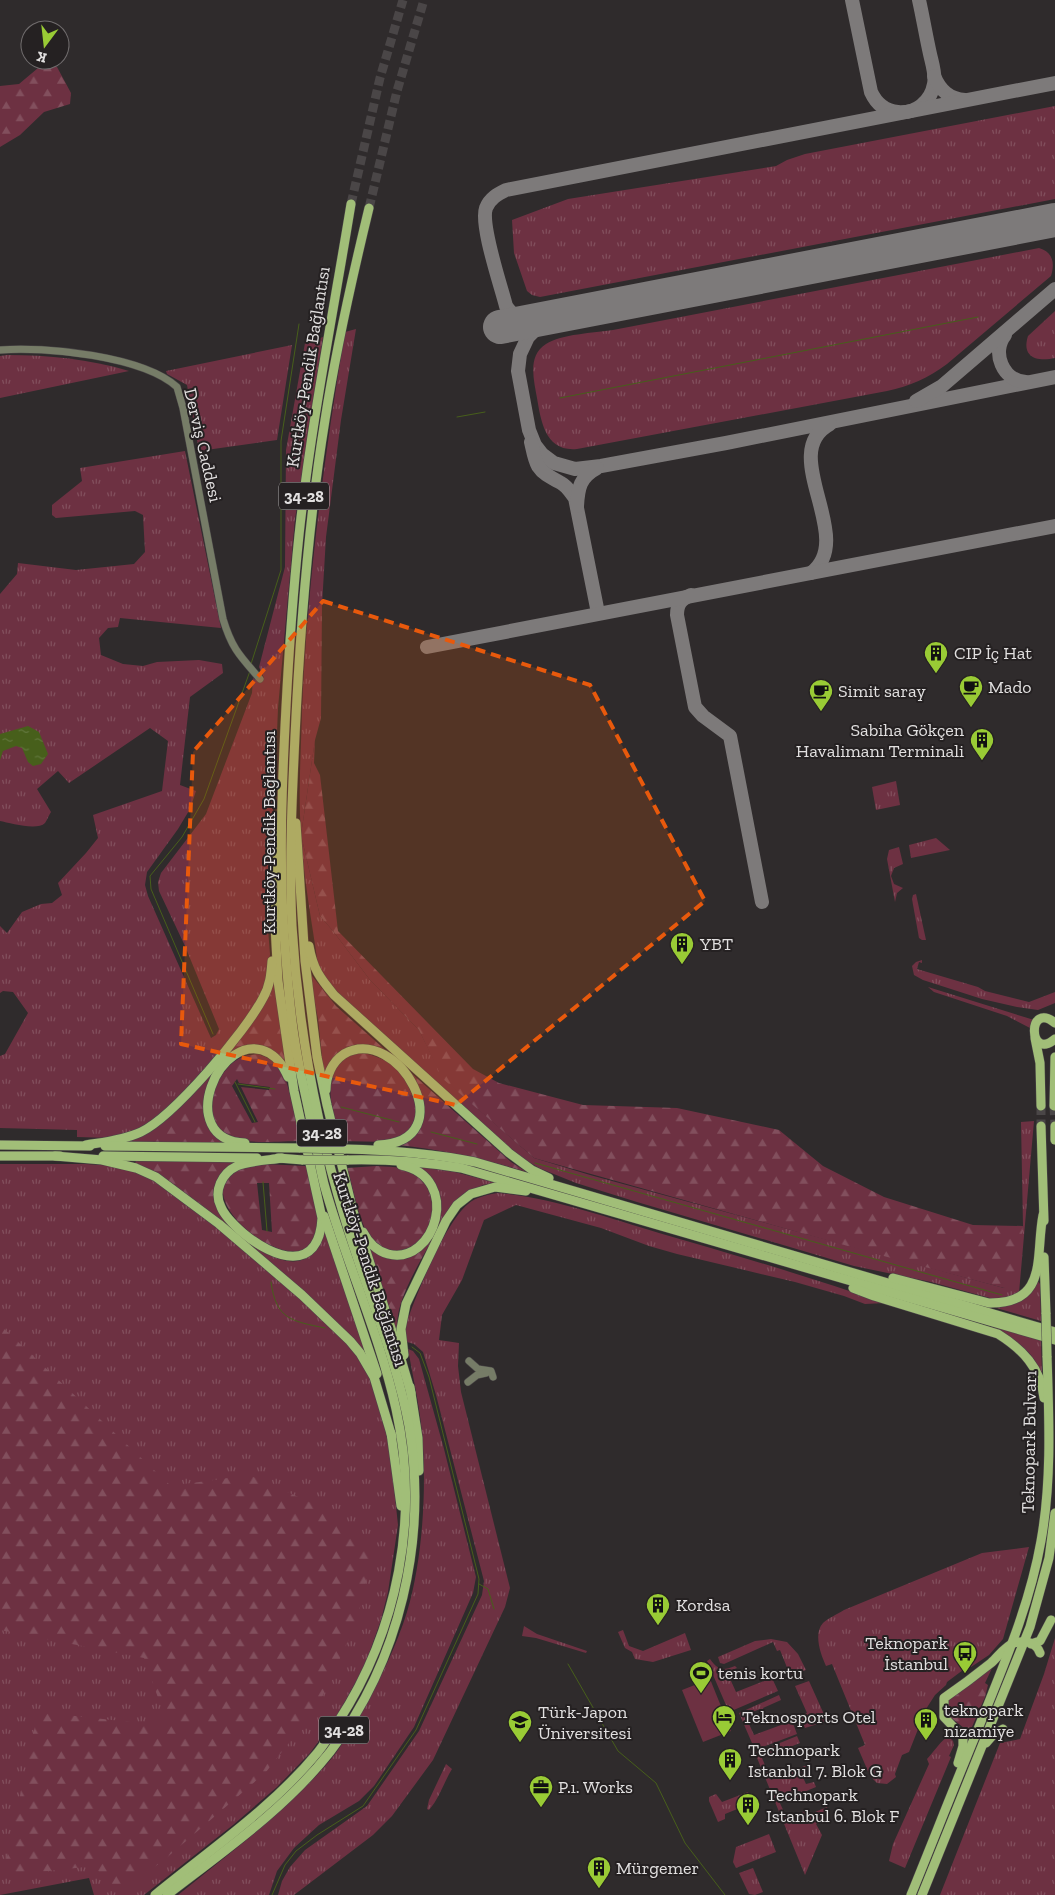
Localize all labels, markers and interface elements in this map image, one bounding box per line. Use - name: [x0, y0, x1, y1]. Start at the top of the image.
- north arrow: [20, 20, 70, 70]
- text: K: [34, 47, 49, 67]
- street label: Kurtköy-Pendik Bağlantısı: [281, 265, 335, 469]
- street label: Derviş Caddesi: [179, 386, 227, 504]
- road number: 34-28: [279, 482, 329, 510]
- building icon: CIP İç Hat: [923, 640, 949, 674]
- place label: CIP İç Hat: [954, 642, 1032, 664]
- cafe icon: Mado: [958, 674, 984, 708]
- place label: Mado: [988, 676, 1032, 698]
- cafe icon: Simit saray: [808, 678, 834, 712]
- place label: Simit saray: [838, 680, 926, 702]
- place label: Sabiha Gökçen Havalimanı Terminali: [796, 719, 965, 762]
- building icon: Sabiha Gökçen Havalimanı Terminali: [969, 727, 995, 761]
- street label: Kurtköy-Pendik Bağlantısı: [258, 730, 280, 934]
- building icon: YBT: [669, 931, 695, 965]
- place label: YBT: [699, 933, 733, 955]
- road number: 34-28: [297, 1120, 347, 1146]
- street label: Kurtköy-Pendik Bağlantısı: [328, 1169, 412, 1369]
- street label: Teknopark Bulvarı: [1017, 1370, 1041, 1514]
- building icon: Kordsa: [645, 1592, 671, 1626]
- place label: Kordsa: [676, 1594, 731, 1616]
- place label: Teknopark İstanbul: [865, 1632, 949, 1675]
- bus stop icon: Teknopark İstanbul: [952, 1640, 978, 1674]
- sports icon: tenis kortu: [688, 1660, 714, 1694]
- place label: tenis kortu: [718, 1662, 803, 1684]
- place label: teknopark nizamiye: [944, 1699, 1024, 1742]
- place label: Türk-Japon Üniversitesi: [538, 1701, 631, 1744]
- hotel icon: Teknosports Otel: [711, 1704, 737, 1738]
- place label: Teknosports Otel: [742, 1706, 876, 1728]
- building icon: teknopark nizamiye: [913, 1707, 939, 1741]
- school or university icon: Türk-Japon Üniversitesi: [507, 1709, 533, 1743]
- road number: 34-28: [319, 1716, 369, 1744]
- place label: Technopark Istanbul 7. Blok G: [748, 1739, 882, 1782]
- building icon: Technopark Istanbul 7. Blok G: [717, 1747, 743, 1781]
- office icon: P.ı. Works: [528, 1774, 554, 1808]
- place label: P.ı. Works: [558, 1776, 633, 1798]
- place label: Technopark Istanbul 6. Blok F: [766, 1784, 899, 1827]
- building icon: Technopark Istanbul 6. Blok F: [735, 1792, 761, 1826]
- building icon: Mürgemer: [586, 1855, 612, 1889]
- place label: Mürgemer: [616, 1857, 699, 1879]

